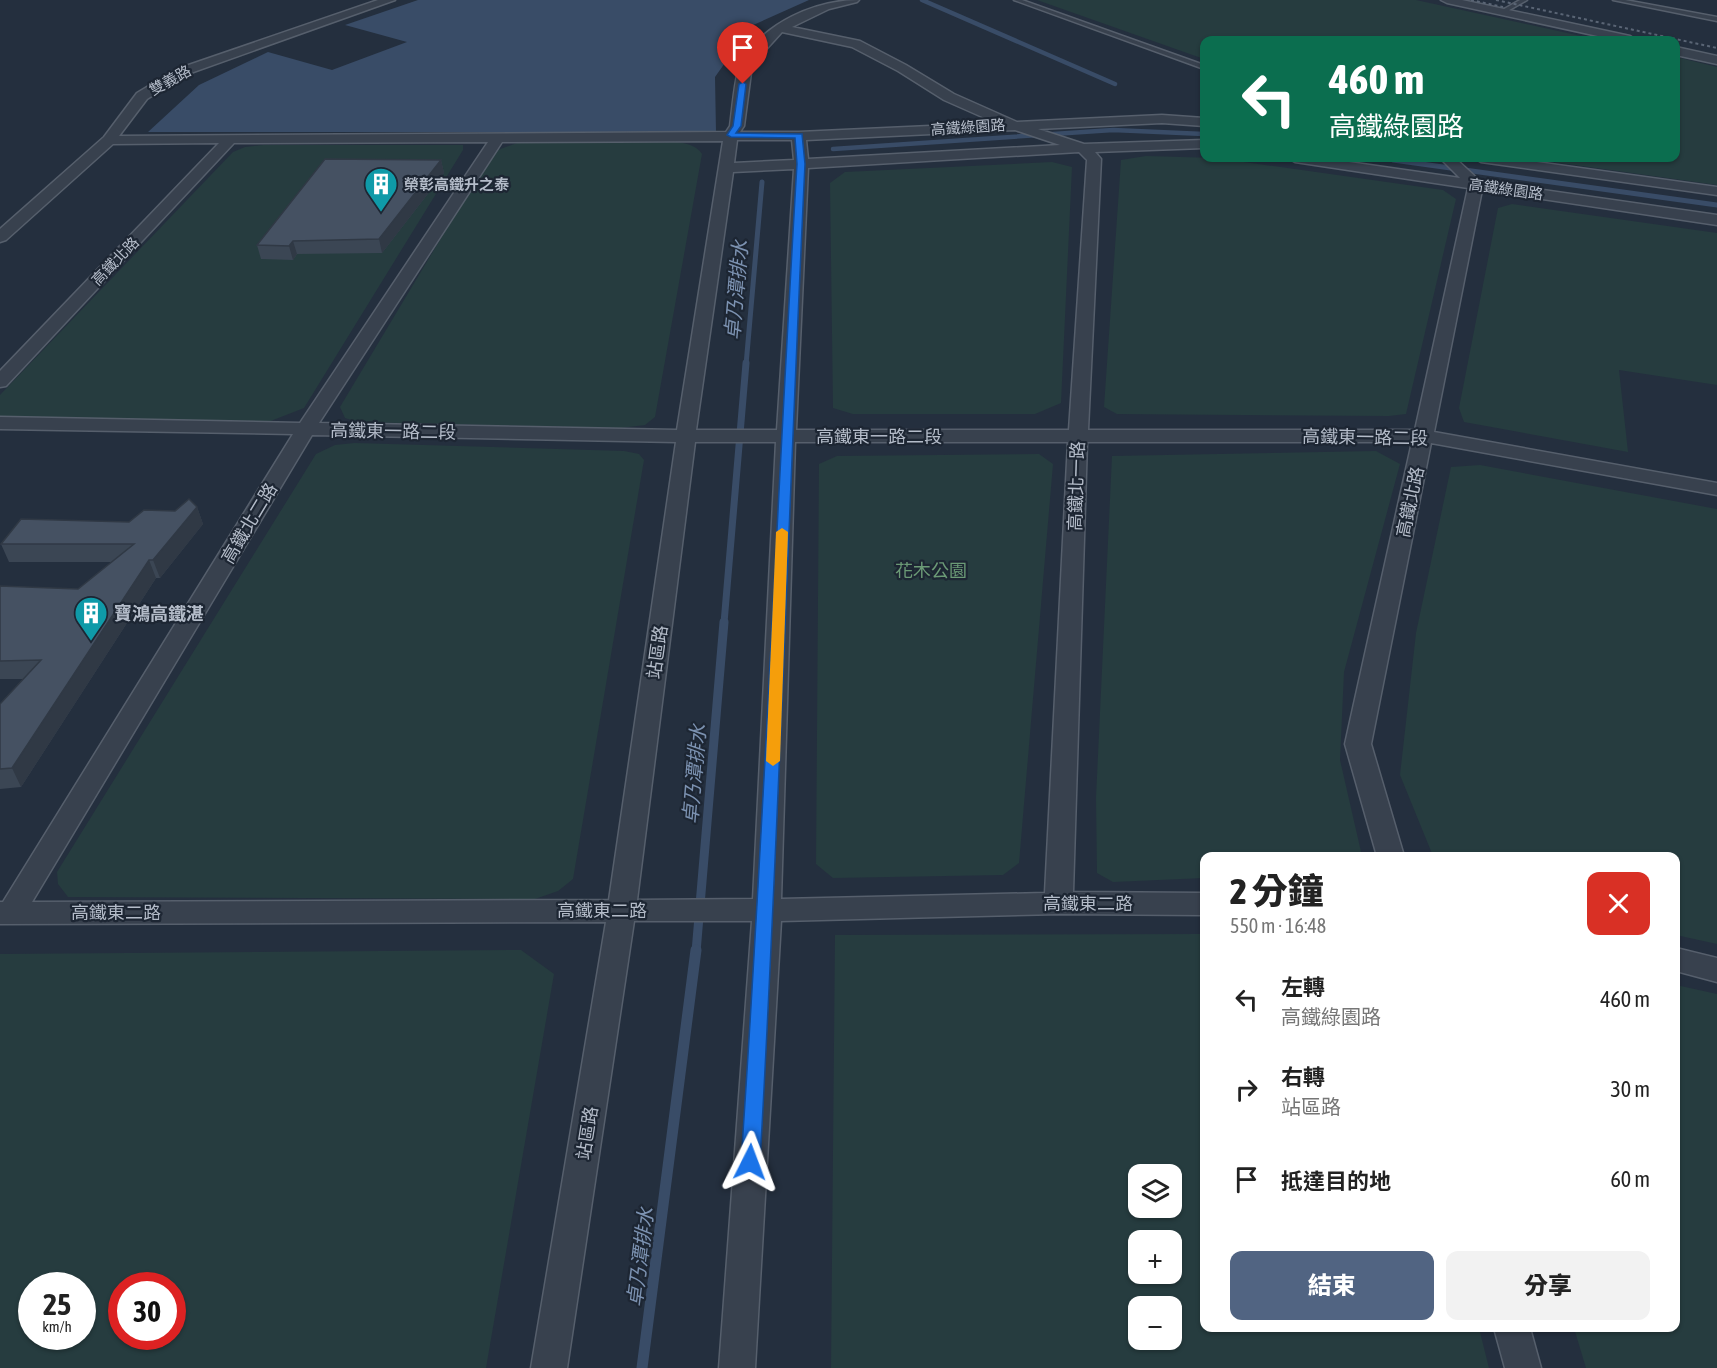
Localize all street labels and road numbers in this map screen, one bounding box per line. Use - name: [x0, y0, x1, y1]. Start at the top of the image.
- street label: 雙義路: [146, 62, 194, 98]
- street label: 高鐵綠園路: [930, 116, 1006, 138]
- street label: 高鐵綠園路: [1468, 175, 1544, 203]
- street label: 高鐵北路: [88, 234, 142, 288]
- street label: 高鐵東一路二段: [330, 419, 456, 443]
- street label: 高鐵東一路二段: [1302, 425, 1428, 449]
- street label: 高鐵東一路二段: [816, 426, 942, 447]
- street label: 高鐵北一路: [1064, 441, 1088, 531]
- street label: 高鐵北路: [1392, 465, 1428, 539]
- street label: 高鐵北二路: [217, 479, 281, 567]
- street label: 站區路: [643, 624, 671, 680]
- street label: 高鐵東二路: [1043, 893, 1133, 914]
- street label: 高鐵東二路: [557, 900, 647, 921]
- street label: 高鐵東二路: [71, 902, 161, 923]
- street label: 站區路: [572, 1105, 602, 1161]

